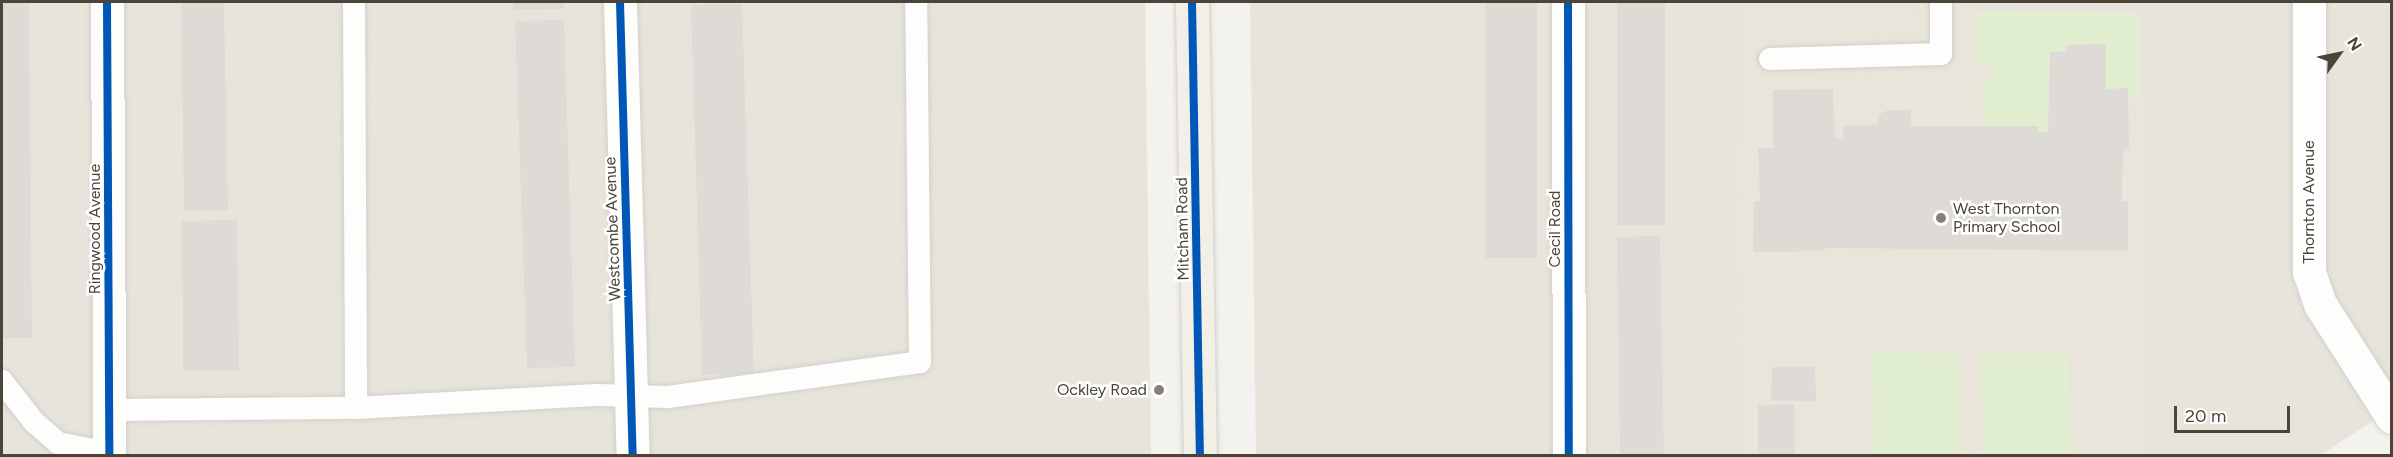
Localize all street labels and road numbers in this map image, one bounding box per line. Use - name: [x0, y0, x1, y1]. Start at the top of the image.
- street label: Thornton Avenue: [2299, 140, 2319, 264]
- street label: Westcombe Avenue: [601, 156, 625, 302]
- street label: Ringwood Avenue: [85, 164, 105, 294]
- street label: Mitcham Road: [1172, 177, 1194, 281]
- street label: Cecil Road: [1545, 191, 1565, 267]

